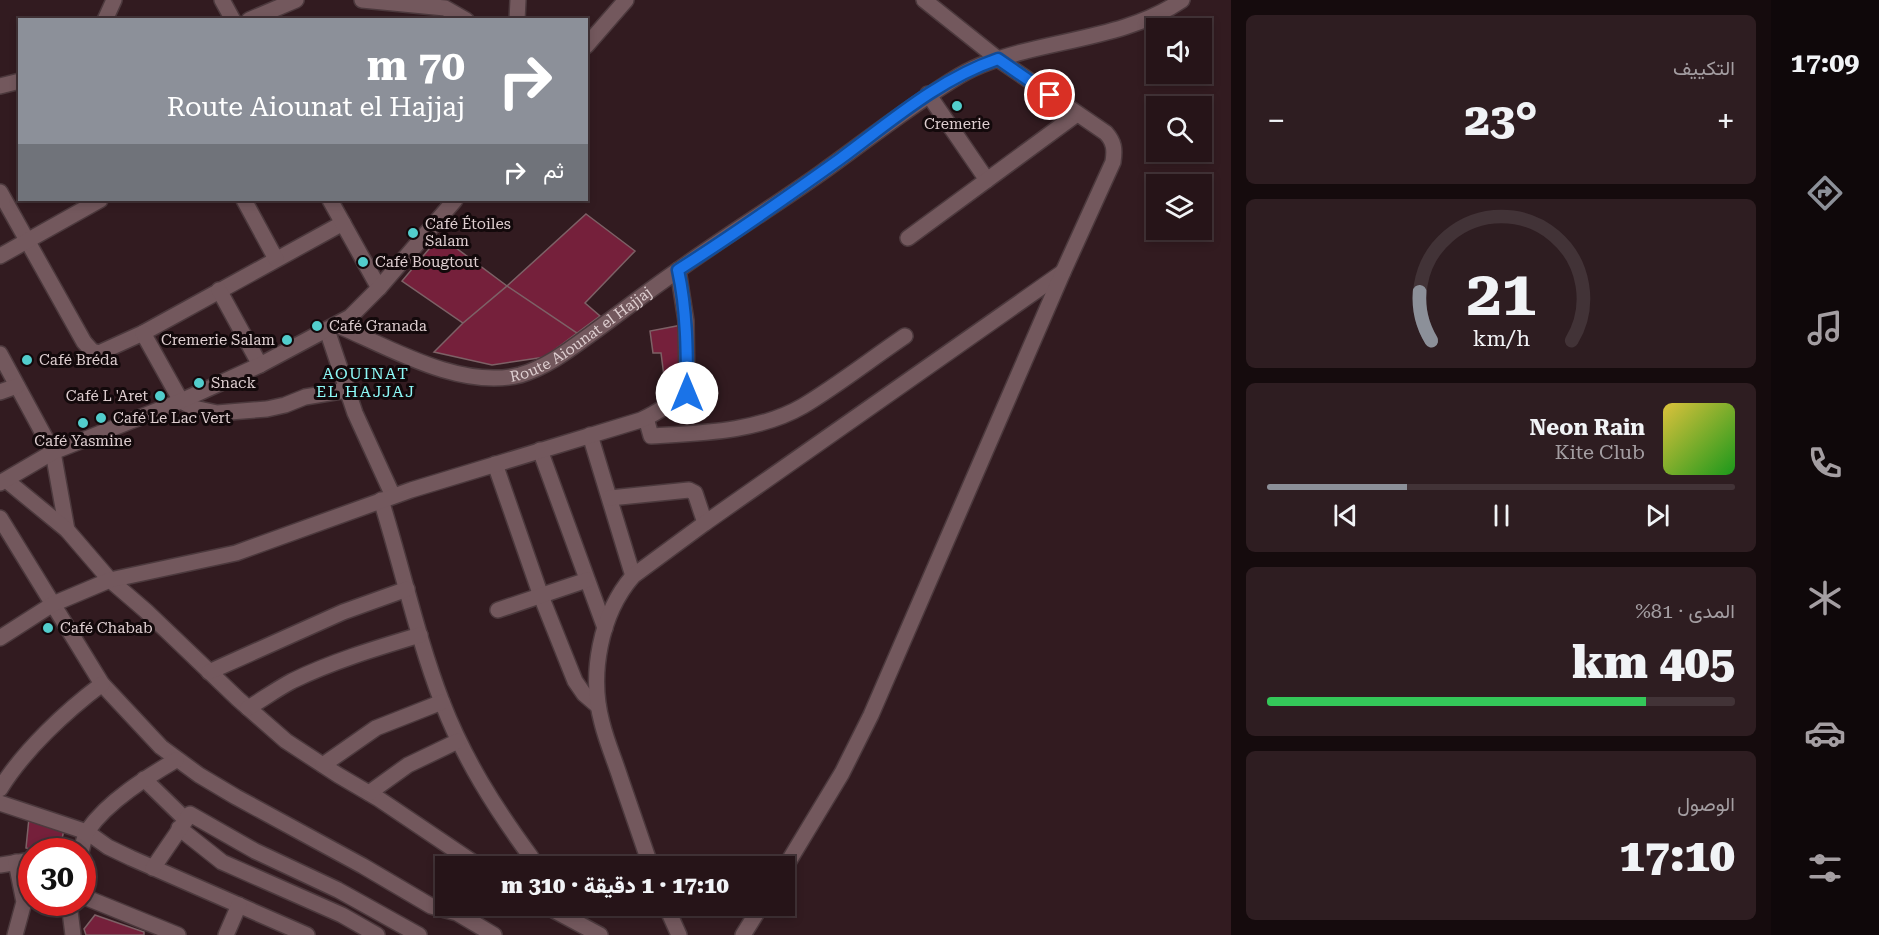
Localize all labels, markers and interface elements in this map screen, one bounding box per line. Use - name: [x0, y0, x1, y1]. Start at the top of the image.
- map controls: [1146, 18, 1212, 240]
- button: sound: [1146, 18, 1212, 84]
- text: 70 m: [367, 41, 465, 90]
- icon: right: [486, 42, 564, 120]
- text: 17:09: [1791, 47, 1859, 79]
- text: التكييف: [1673, 56, 1735, 80]
- pin: [1024, 69, 1075, 120]
- icon: arrive: [1033, 78, 1066, 111]
- text: Route Aiounat el Hajjaj: [167, 91, 465, 123]
- text: 23°: [1465, 93, 1538, 146]
- button: search: [1146, 96, 1212, 162]
- marker: Cremerie: [950, 99, 964, 113]
- text: −: [1267, 101, 1285, 140]
- text: +: [1717, 101, 1735, 140]
- place label: Cremerie: [924, 115, 990, 133]
- icon: right: [498, 156, 531, 189]
- text: ثم: [543, 158, 564, 183]
- icon: directions: [1804, 172, 1846, 214]
- button: layers: [1146, 174, 1212, 240]
- place label: Café Étoiles Salam: [425, 215, 511, 250]
- marker: Café Étoiles Salam: [406, 226, 420, 240]
- place label: Café Bougtout: [375, 253, 479, 271]
- marker: Café Bougtout: [356, 255, 370, 269]
- text: 21: [1466, 257, 1536, 330]
- street label: Route Aiounat el Hajjaj: [508, 283, 655, 386]
- icon: music: [1804, 307, 1846, 349]
- place label: Café Granada: [329, 317, 427, 335]
- marker: Café Granada: [310, 319, 324, 333]
- text: km/h: [1472, 326, 1530, 351]
- place label: Cremerie Salam: [161, 331, 275, 349]
- marker: Cremerie Salam: [280, 333, 294, 347]
- place label: Café Bréda: [39, 351, 118, 369]
- marker: Café Bréda: [20, 353, 34, 367]
- position arrow: [655, 361, 719, 425]
- district label: AOUINAT EL HAJJAJ: [316, 364, 416, 401]
- place label: Snack: [211, 374, 256, 392]
- marker: Snack: [192, 376, 206, 390]
- place label: Café L 'Aret: [66, 387, 148, 405]
- marker: Café L 'Aret: [153, 389, 167, 403]
- place label: Café Le Lac Vert: [113, 409, 231, 427]
- marker: Café Le Lac Vert: [94, 411, 108, 425]
- text: Neon Rain: [1530, 415, 1645, 440]
- marker: Café Yasmine: [76, 416, 90, 430]
- place label: Café Yasmine: [34, 432, 132, 450]
- text: Kite Club: [1555, 440, 1645, 464]
- icon: phone: [1804, 442, 1846, 484]
- icon: previous: [1329, 499, 1362, 532]
- icon: pause: [1485, 499, 1518, 532]
- icon: next: [1641, 499, 1674, 532]
- icon: climate: [1804, 577, 1846, 619]
- text: المدى · 81%: [1635, 599, 1735, 623]
- place label: Café Chabab: [60, 619, 153, 637]
- marker: Café Chabab: [41, 621, 55, 635]
- text: 405 km: [1572, 636, 1735, 689]
- icon: car: [1804, 712, 1846, 754]
- text: الوصول: [1677, 792, 1735, 816]
- text: 17:10: [1619, 829, 1735, 882]
- speed limit sign: 30: [18, 838, 96, 916]
- icon: filters: [1804, 847, 1846, 889]
- text: 17:10 · 1 دقيقة · 310 m: [501, 873, 729, 898]

